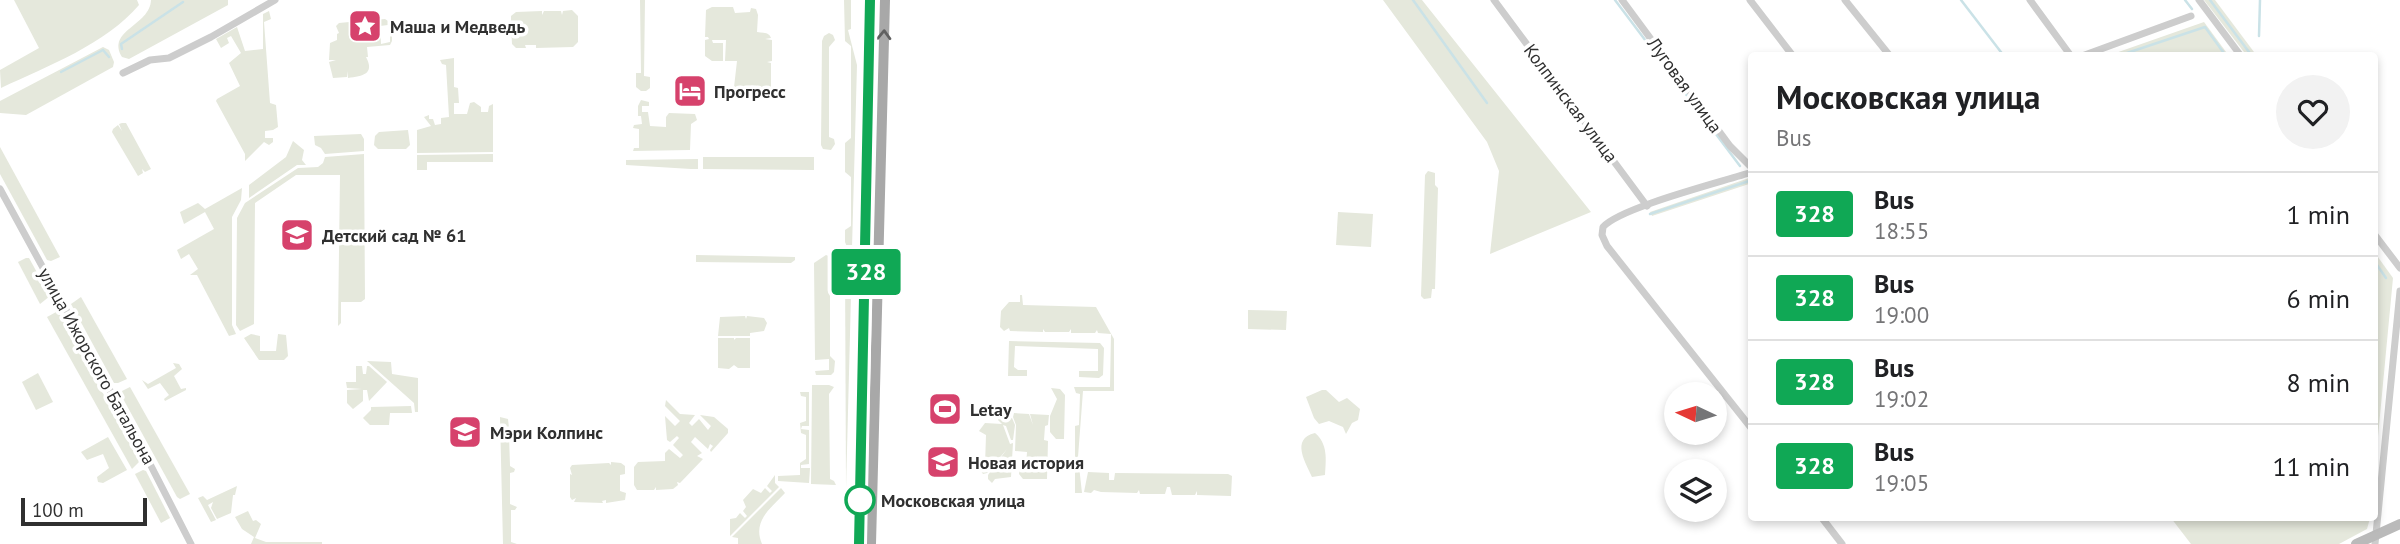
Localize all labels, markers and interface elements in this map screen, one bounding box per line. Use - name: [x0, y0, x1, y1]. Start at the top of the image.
- place icon: Маша и Медведь: [346, 7, 384, 45]
- place label: Маша и Медведь: [390, 15, 526, 38]
- one-way arrow: [877, 29, 892, 40]
- street label: Луговая улица: [1642, 32, 1727, 137]
- street label: Колпинская улица: [1519, 39, 1623, 167]
- hotel icon: Прогресс: [671, 72, 709, 110]
- text: Московская улица: [1776, 75, 2040, 118]
- button: heart: [2276, 75, 2350, 149]
- place label: Прогресс: [714, 80, 786, 103]
- text: Bus: [1776, 123, 1812, 152]
- text: Bus: [1874, 183, 1914, 216]
- text: 328: [1794, 198, 1835, 229]
- text: 1 min: [2287, 198, 2350, 231]
- school or university icon: Детский сад № 61: [278, 216, 316, 254]
- text: 18:55: [1874, 216, 1929, 245]
- place label: Детский сад № 61: [322, 224, 466, 247]
- line badge: 328: [826, 249, 906, 295]
- text: 328: [846, 256, 886, 287]
- street label: улица Ижорского Батальона: [33, 264, 161, 468]
- text: Bus: [1874, 267, 1914, 300]
- text: 328: [1794, 282, 1835, 313]
- text: 6 min: [2287, 282, 2350, 315]
- text: 19:00: [1874, 300, 1929, 329]
- text: Bus: [1874, 351, 1914, 384]
- text: 328: [1794, 366, 1835, 397]
- text: 8 min: [2287, 366, 2350, 399]
- north arrow: [1664, 382, 1727, 444]
- map controls: [1664, 382, 1727, 522]
- text: 19:02: [1874, 384, 1929, 413]
- sports icon: Letay: [926, 390, 964, 428]
- place label: Letay: [970, 398, 1012, 421]
- school or university icon: Мэри Колпинс: [446, 413, 484, 451]
- place label: Мэри Колпинс: [490, 421, 603, 444]
- text: Bus: [1874, 435, 1914, 468]
- school or university icon: Новая история: [924, 443, 962, 481]
- text: 328: [1794, 450, 1835, 481]
- text: 11 min: [2272, 450, 2350, 483]
- place label: Новая история: [968, 451, 1084, 474]
- button: layers: [1664, 459, 1727, 522]
- text: 19:05: [1874, 468, 1929, 497]
- marker: Московская улица: [845, 485, 875, 515]
- place label: Московская улица: [881, 489, 1025, 512]
- scale bar: [21, 495, 147, 527]
- text: 100 m: [32, 498, 84, 522]

